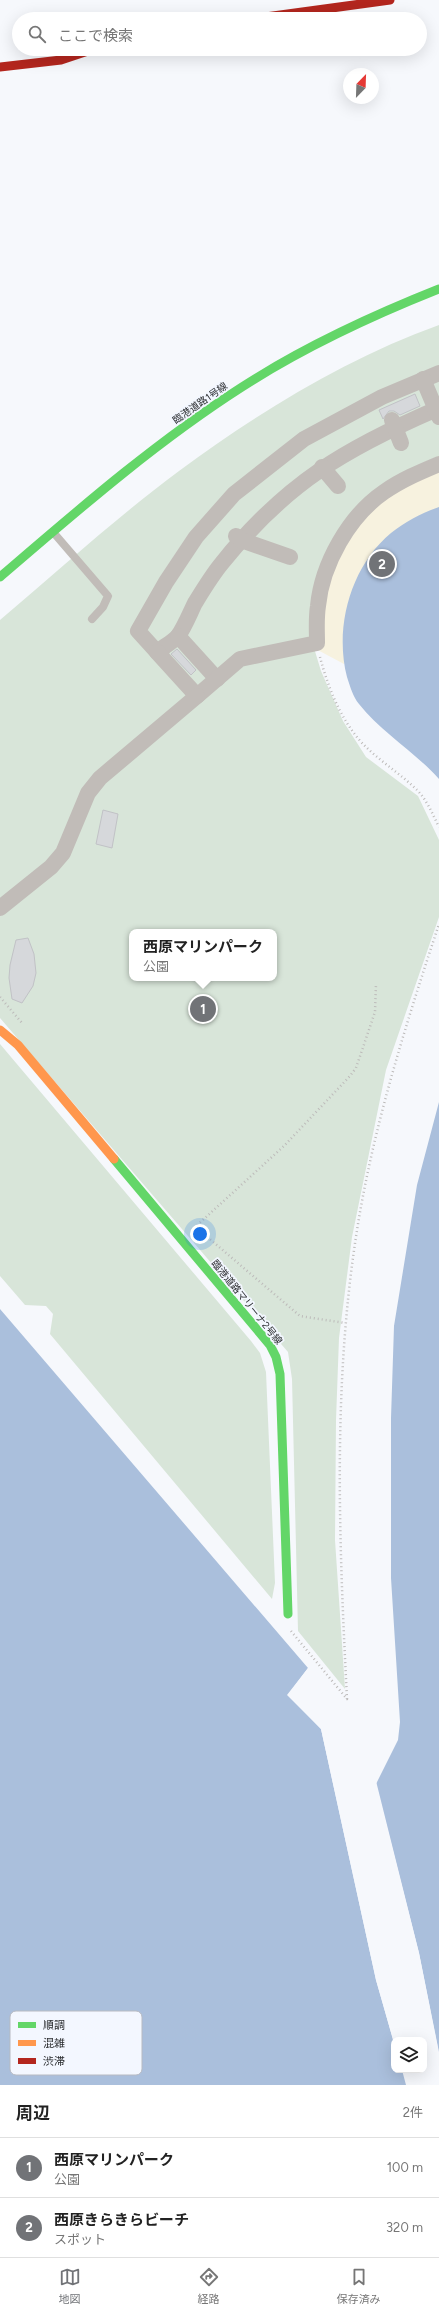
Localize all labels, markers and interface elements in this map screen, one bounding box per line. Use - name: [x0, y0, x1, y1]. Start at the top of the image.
- search box: [12, 12, 427, 56]
- icon: search: [26, 23, 48, 45]
- text: ここで検索: [58, 27, 133, 45]
- north arrow: [343, 68, 379, 104]
- street label: 臨港道路1号線: [170, 379, 230, 427]
- pin: 2: [369, 549, 395, 579]
- popup: [129, 929, 277, 981]
- text: 西原マリンパーク: [143, 938, 263, 956]
- text: 公園: [143, 959, 169, 974]
- pin: 1: [190, 994, 216, 1024]
- your location: [190, 1224, 210, 1244]
- street label: 臨港道路マリーナ2号線: [209, 1257, 285, 1347]
- legend: [10, 2011, 142, 2075]
- text: 順調: [43, 2019, 65, 2032]
- text: 混雑: [43, 2037, 65, 2050]
- map controls: [391, 2037, 427, 2073]
- button: layers: [391, 2037, 427, 2073]
- text: 渋滞: [43, 2055, 65, 2068]
- text: 周辺: [16, 2103, 50, 2123]
- text: 2件: [403, 2105, 423, 2120]
- text: 西原マリンパーク: [54, 2151, 174, 2169]
- text: 1: [26, 2160, 32, 2175]
- text: 100 m: [387, 2160, 423, 2175]
- text: 公園: [54, 2172, 80, 2187]
- text: 西原きらきらビーチ: [54, 2211, 189, 2229]
- text: 2: [25, 2220, 33, 2235]
- text: 320 m: [386, 2220, 423, 2235]
- text: スポット: [54, 2232, 106, 2247]
- tab: 地図: [59, 2266, 81, 2306]
- tab: 経路: [198, 2266, 220, 2306]
- tab: 保存済み: [337, 2266, 381, 2306]

